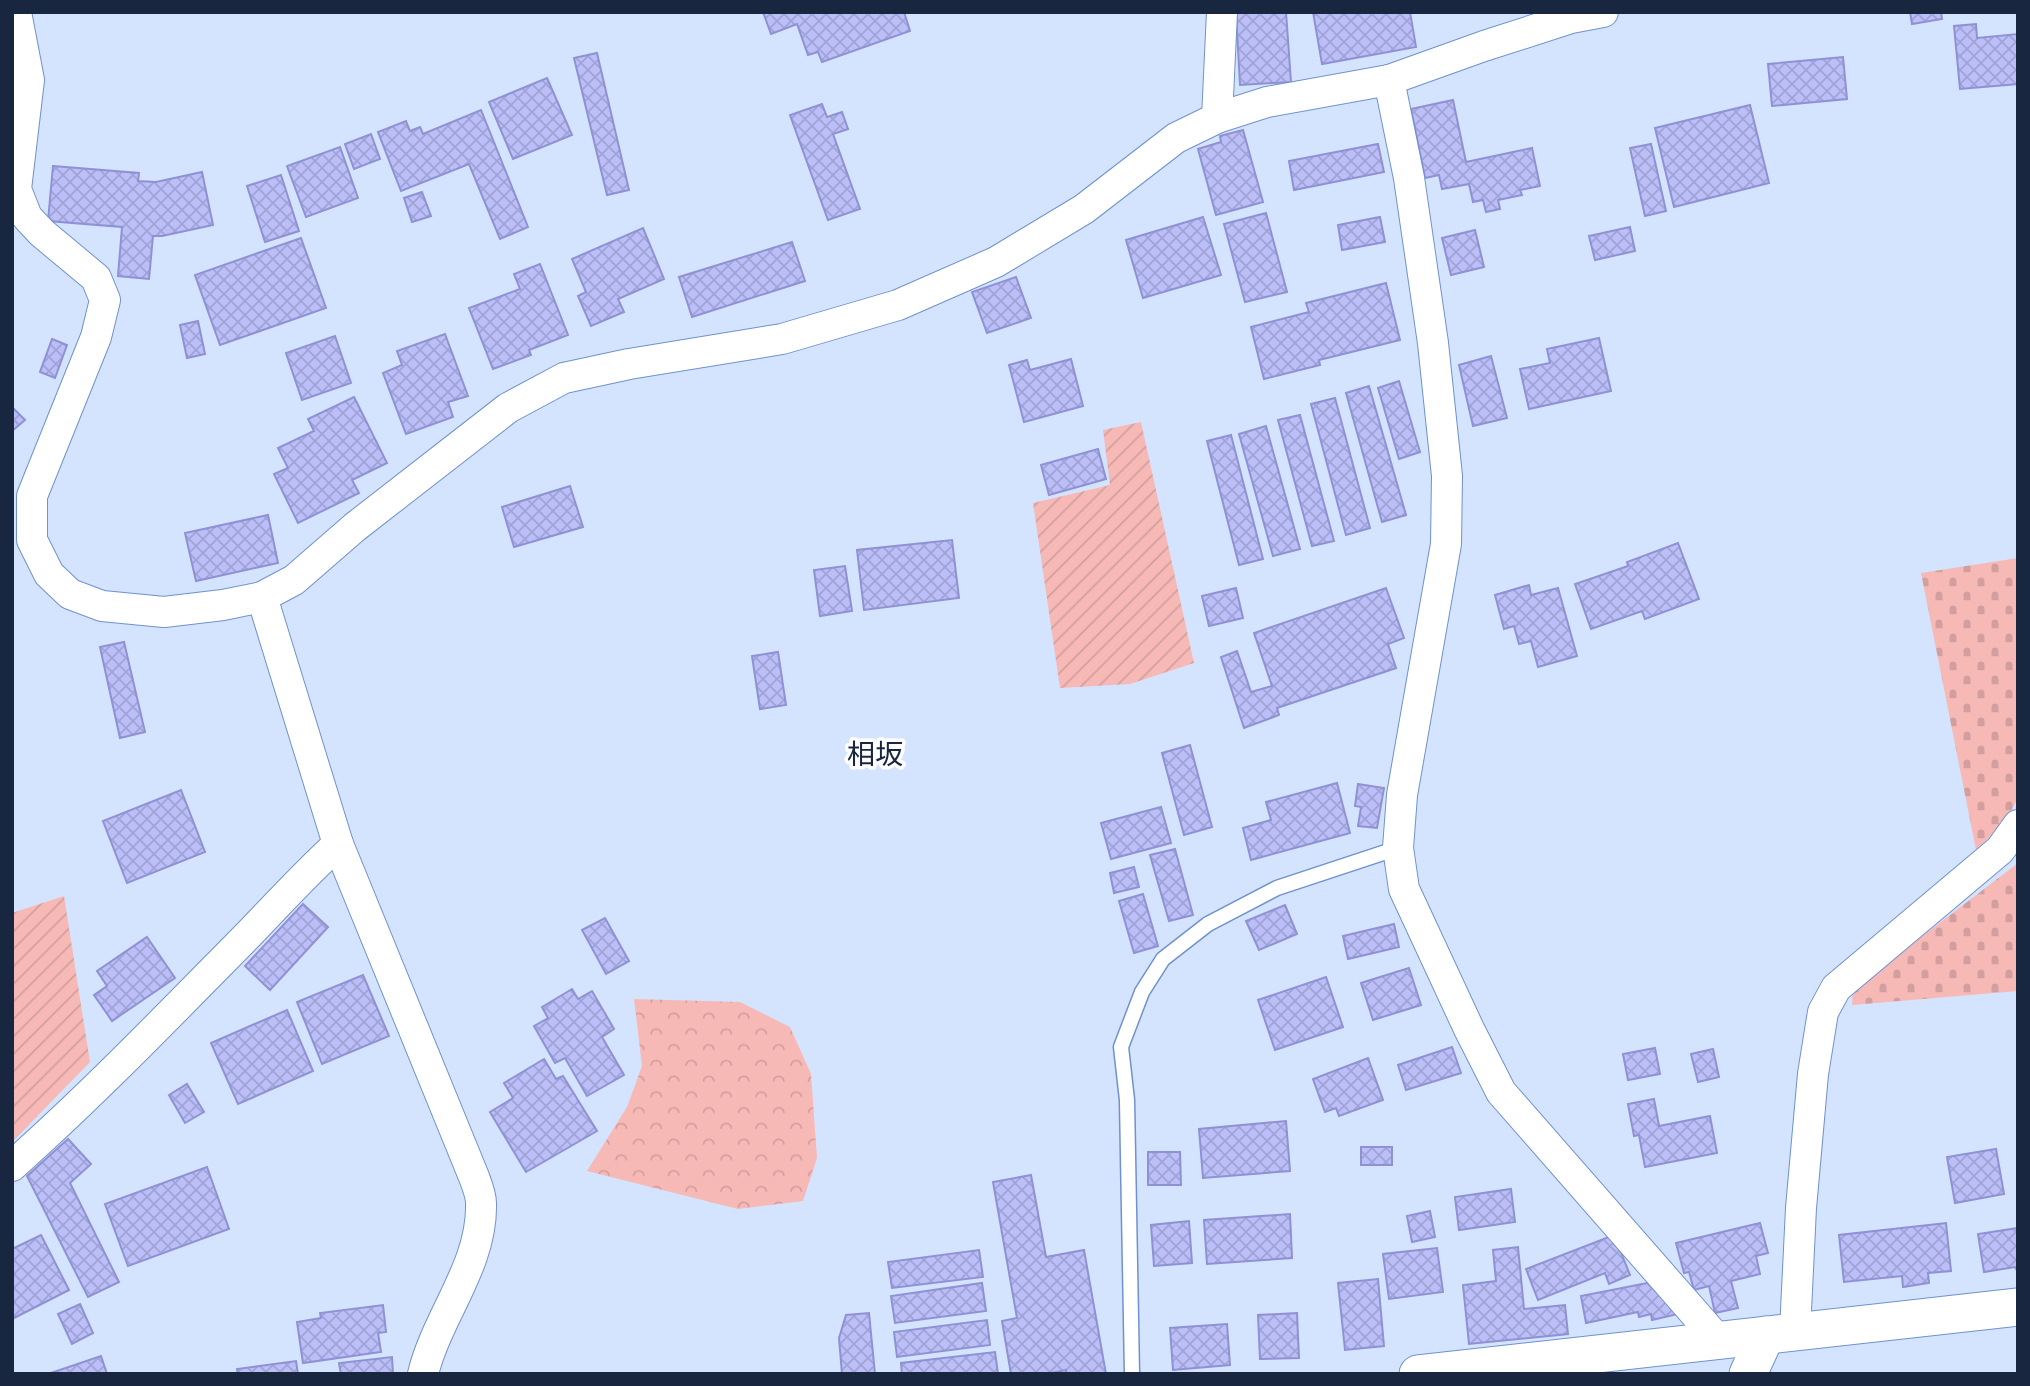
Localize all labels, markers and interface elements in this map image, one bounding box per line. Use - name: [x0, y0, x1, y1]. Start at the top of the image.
- district label: 相坂: [847, 739, 903, 770]

